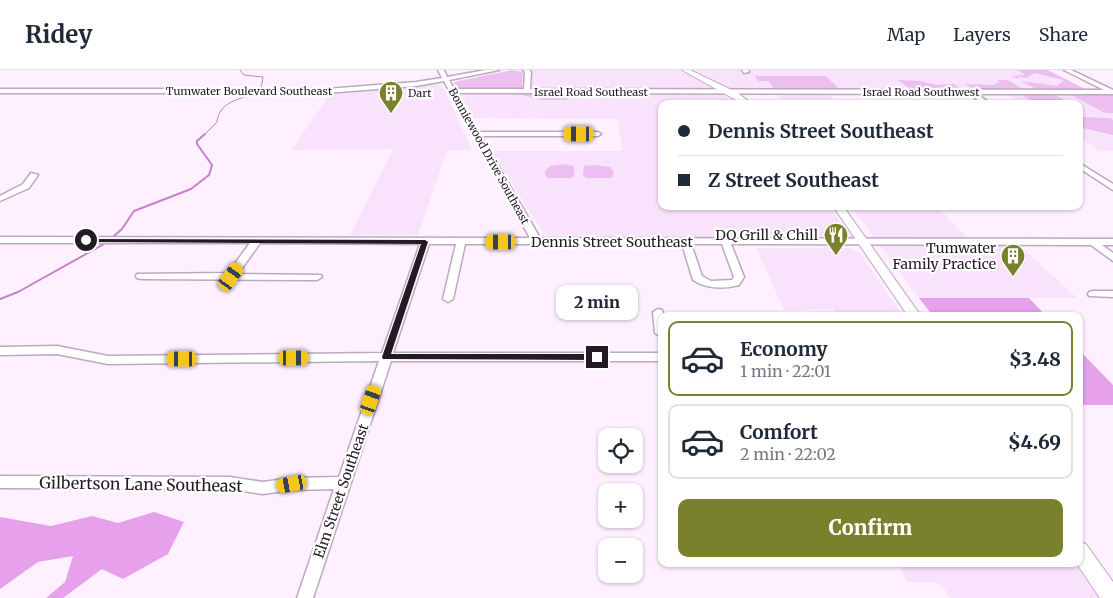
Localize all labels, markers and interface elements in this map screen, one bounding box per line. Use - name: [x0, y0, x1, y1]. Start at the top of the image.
- text: Ridey: [25, 19, 93, 50]
- text: Map: [887, 23, 925, 46]
- text: Layers: [953, 23, 1011, 46]
- text: Share: [1039, 23, 1088, 46]
- building icon: Dart: [378, 80, 404, 114]
- street label: Tumwater Boulevard Southeast: [166, 84, 333, 98]
- street label: Bonniewood Drive Southeast: [446, 85, 533, 227]
- street label: Israel Road Southeast: [534, 85, 649, 99]
- street label: Israel Road Southwest: [863, 85, 980, 99]
- place label: Dart: [408, 86, 432, 100]
- text: Dennis Street Southeast: [708, 119, 934, 143]
- car: [564, 127, 594, 142]
- text: Z Street Southeast: [708, 168, 879, 192]
- restaurant icon: DQ Grill & Chill: [823, 222, 849, 256]
- place label: DQ Grill & Chill: [715, 226, 819, 244]
- route start: [75, 229, 97, 251]
- street label: Dennis Street Southeast: [531, 233, 693, 251]
- car: [486, 235, 516, 250]
- place label: Tumwater Family Practice: [893, 239, 996, 273]
- building icon: Tumwater Family Practice: [1000, 243, 1026, 277]
- car: [216, 260, 245, 294]
- callout: 2 min: [556, 284, 638, 320]
- text: 2 min: [574, 292, 620, 312]
- icon: car: [680, 336, 725, 381]
- text: Economy: [740, 337, 828, 361]
- route end: [586, 346, 608, 368]
- text: $3.48: [1009, 347, 1061, 371]
- car: [279, 351, 309, 366]
- car: [167, 352, 197, 367]
- text: 1 min · 22:01: [740, 361, 831, 381]
- car: [359, 383, 382, 417]
- icon: car: [680, 419, 725, 464]
- text: Comfort: [740, 420, 818, 444]
- street label: Elm Street Southeast: [310, 421, 373, 561]
- map controls: [598, 428, 643, 583]
- button: locate: [598, 428, 643, 473]
- text: $4.69: [1008, 430, 1061, 454]
- text: 2 min · 22:02: [740, 444, 836, 464]
- street label: Gilbertson Lane Southeast: [39, 472, 244, 496]
- car: [275, 474, 308, 494]
- button: +: [598, 483, 643, 528]
- button: Confirm: [678, 499, 1063, 557]
- button: −: [598, 538, 643, 583]

